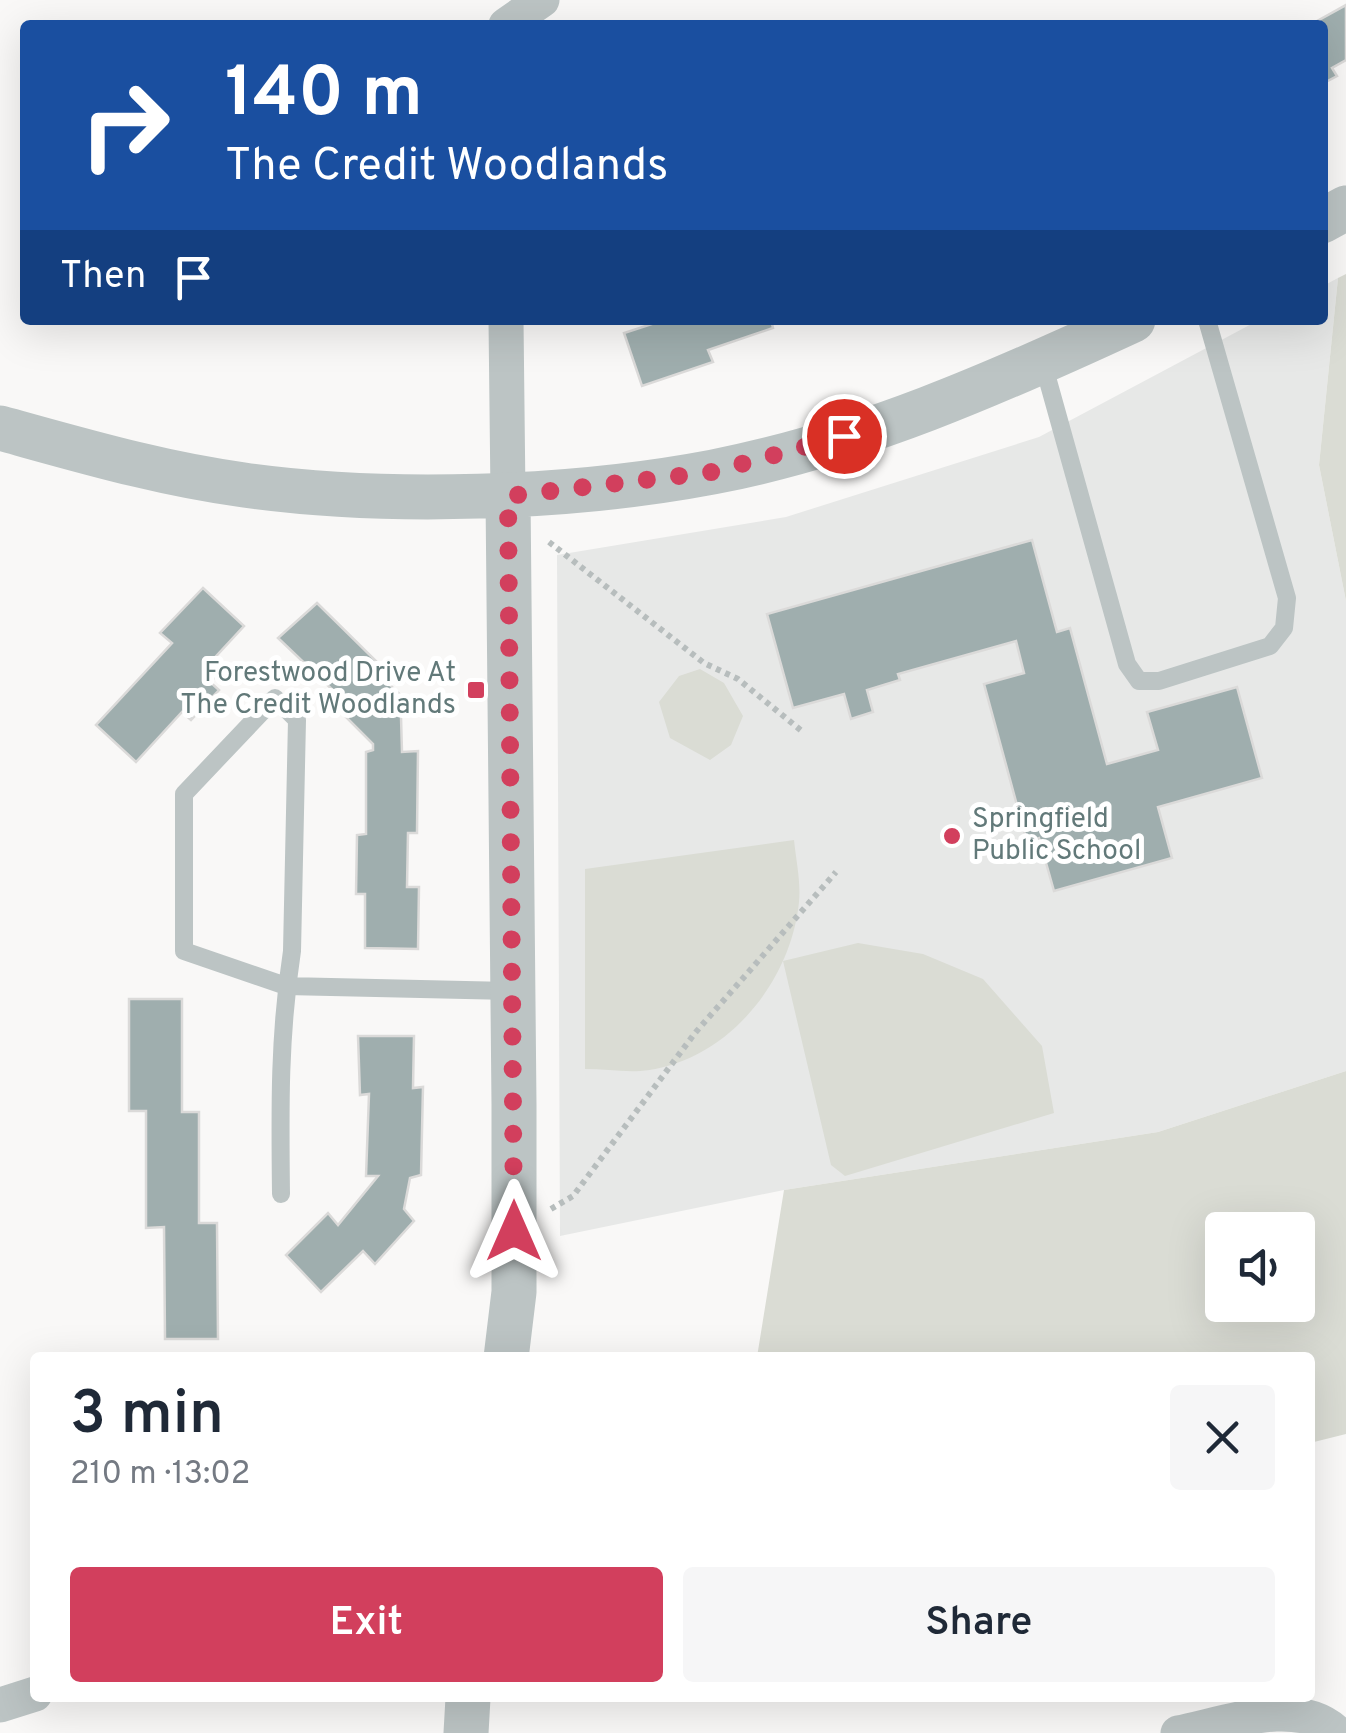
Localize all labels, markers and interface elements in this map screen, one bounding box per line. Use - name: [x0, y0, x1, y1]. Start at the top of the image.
- text: 140 m: [225, 52, 423, 141]
- icon: right: [60, 60, 190, 190]
- text: The Credit Woodlands: [225, 139, 668, 196]
- icon: arrive: [166, 250, 221, 305]
- text: Then: [60, 253, 146, 302]
- pin: [802, 394, 887, 479]
- icon: arrive: [817, 409, 872, 464]
- place label: Forestwood Drive At The Credit Woodlands: [180, 656, 456, 724]
- marker: Forestwood Drive At The Credit Woodlands: [465, 679, 487, 701]
- place label: Springfield Public School: [972, 802, 1141, 870]
- marker: Springfield Public School: [941, 825, 963, 847]
- position arrow: [462, 1179, 566, 1283]
- map controls: [1205, 1212, 1315, 1322]
- button: sound: [1205, 1212, 1315, 1322]
- text: 3 min: [70, 1379, 224, 1455]
- button: close: [1170, 1385, 1275, 1490]
- text: 210 m · 13:02: [70, 1455, 250, 1495]
- button: Exit: [70, 1567, 663, 1682]
- button: Share: [683, 1567, 1275, 1682]

